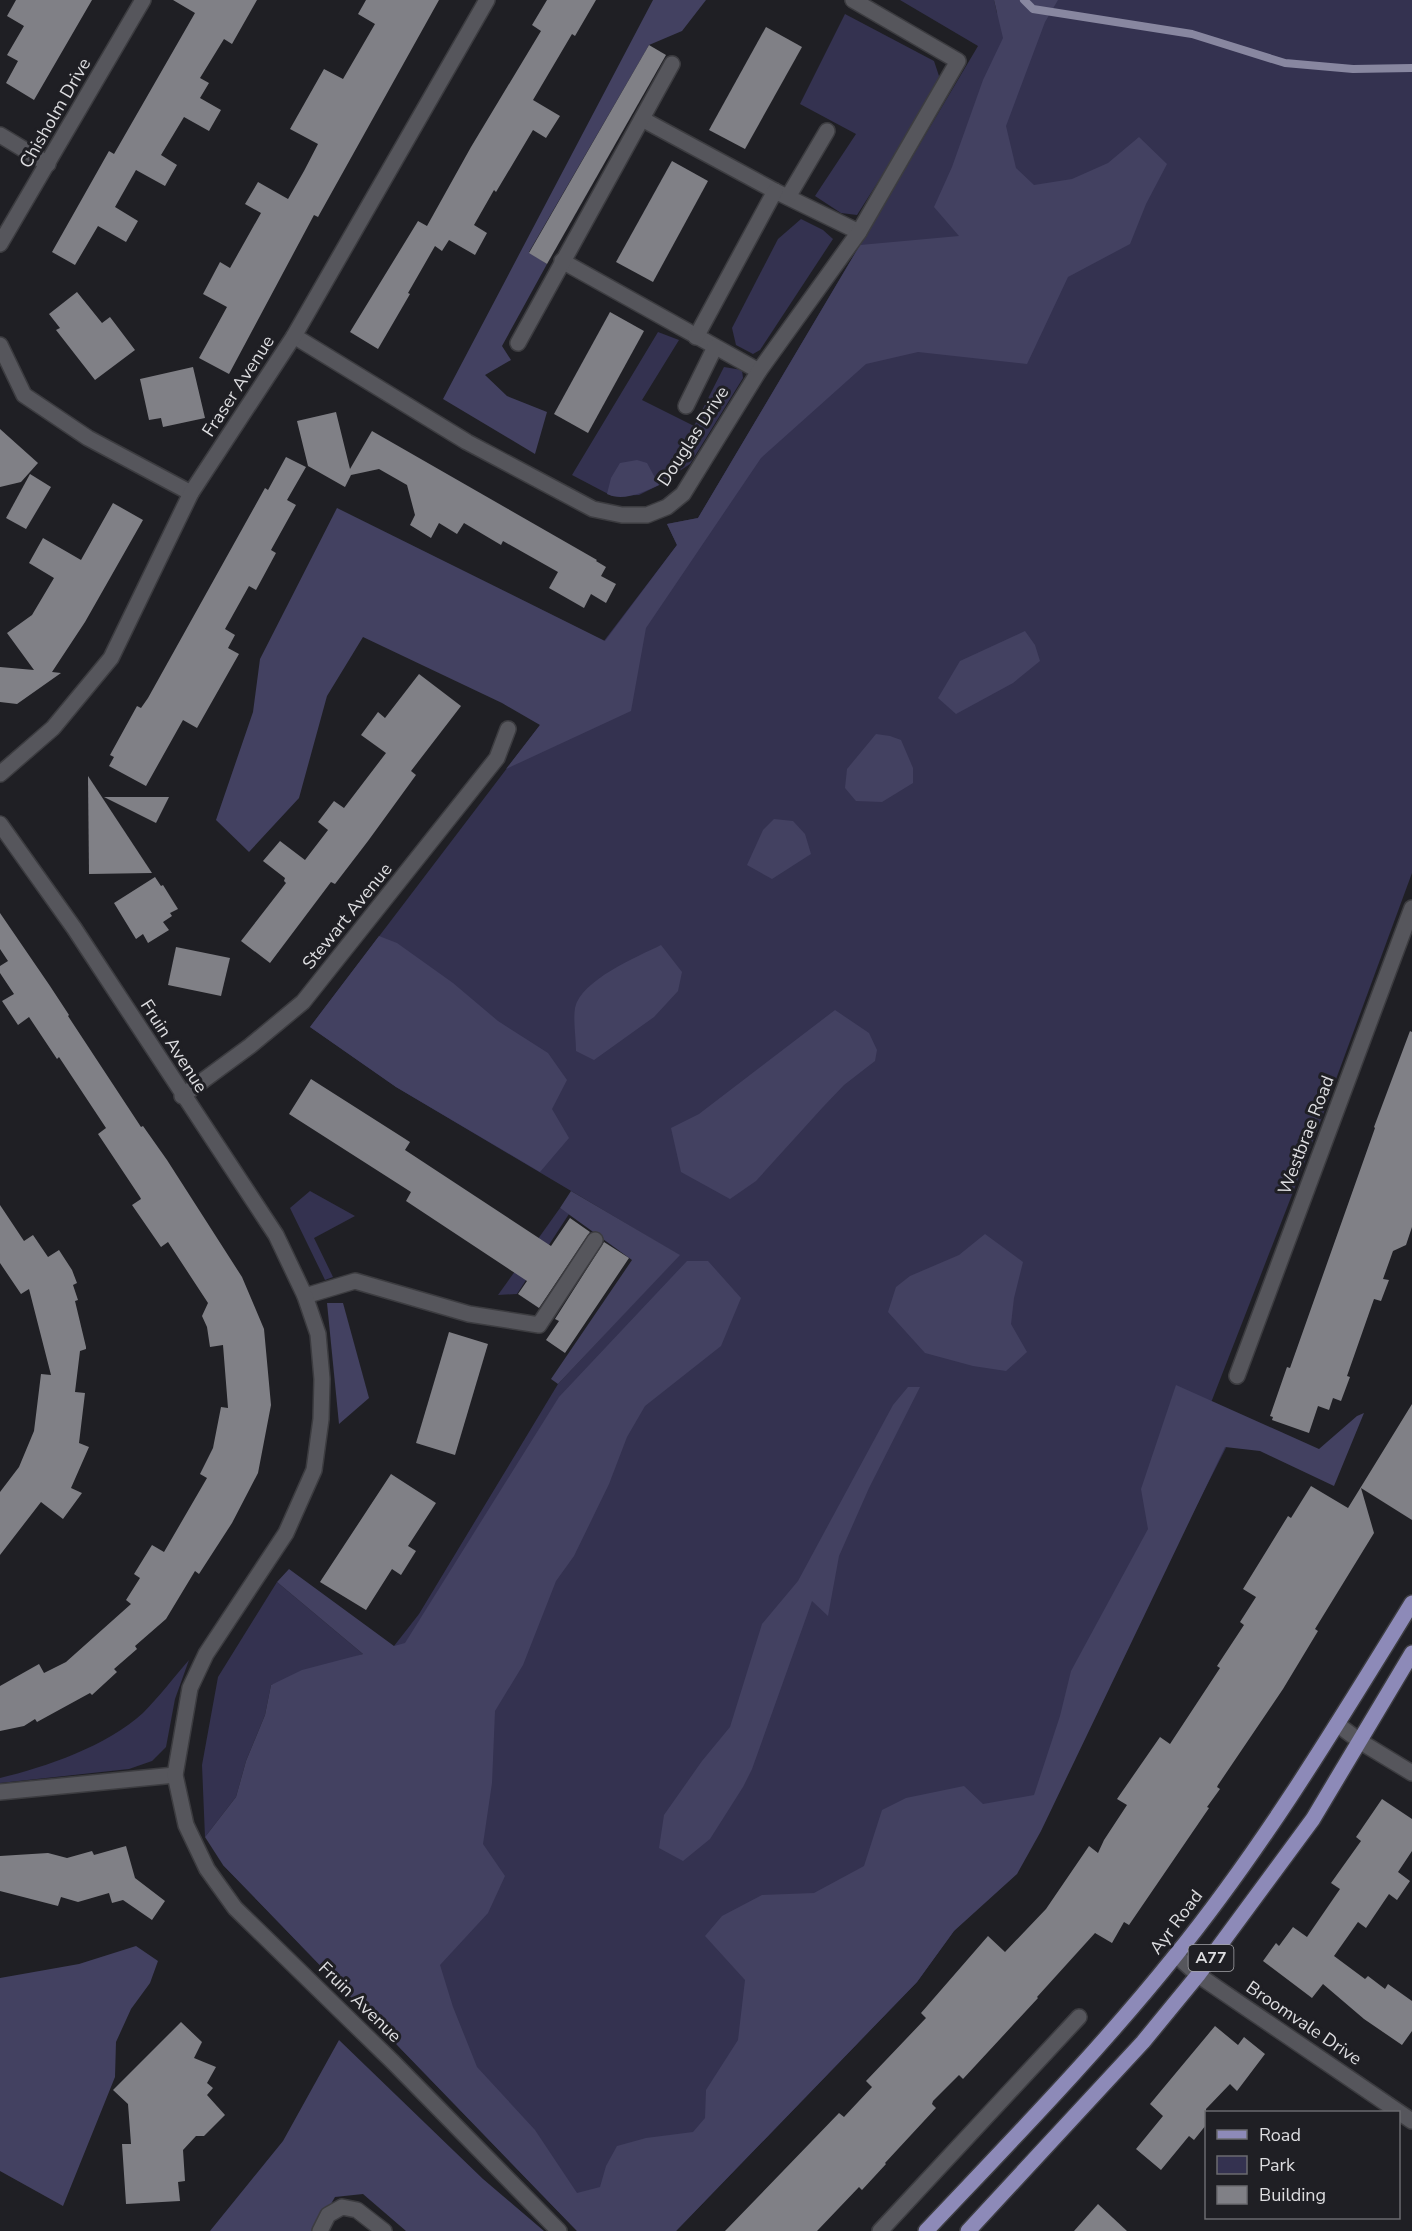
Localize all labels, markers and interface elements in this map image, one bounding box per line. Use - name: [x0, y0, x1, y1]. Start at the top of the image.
- street label: Chisholm Drive: [14, 54, 96, 172]
- street label: Fraser Avenue: [196, 331, 280, 441]
- street label: Douglas Drive: [652, 381, 734, 491]
- street label: Stewart Avenue: [297, 858, 397, 974]
- street label: Fruin Avenue: [135, 995, 213, 1097]
- street label: Westbrae Road: [1272, 1072, 1340, 1198]
- street label: Ayr Road: [1144, 1885, 1208, 1959]
- road number: A77: [1188, 1945, 1234, 1971]
- street label: Fruin Avenue: [313, 1956, 407, 2048]
- street label: Broomvale Drive: [1241, 1975, 1367, 2071]
- legend: [1205, 2111, 1400, 2219]
- text: Road: [1259, 2123, 1301, 2147]
- text: Park: [1259, 2153, 1296, 2177]
- text: Building: [1259, 2183, 1326, 2207]

